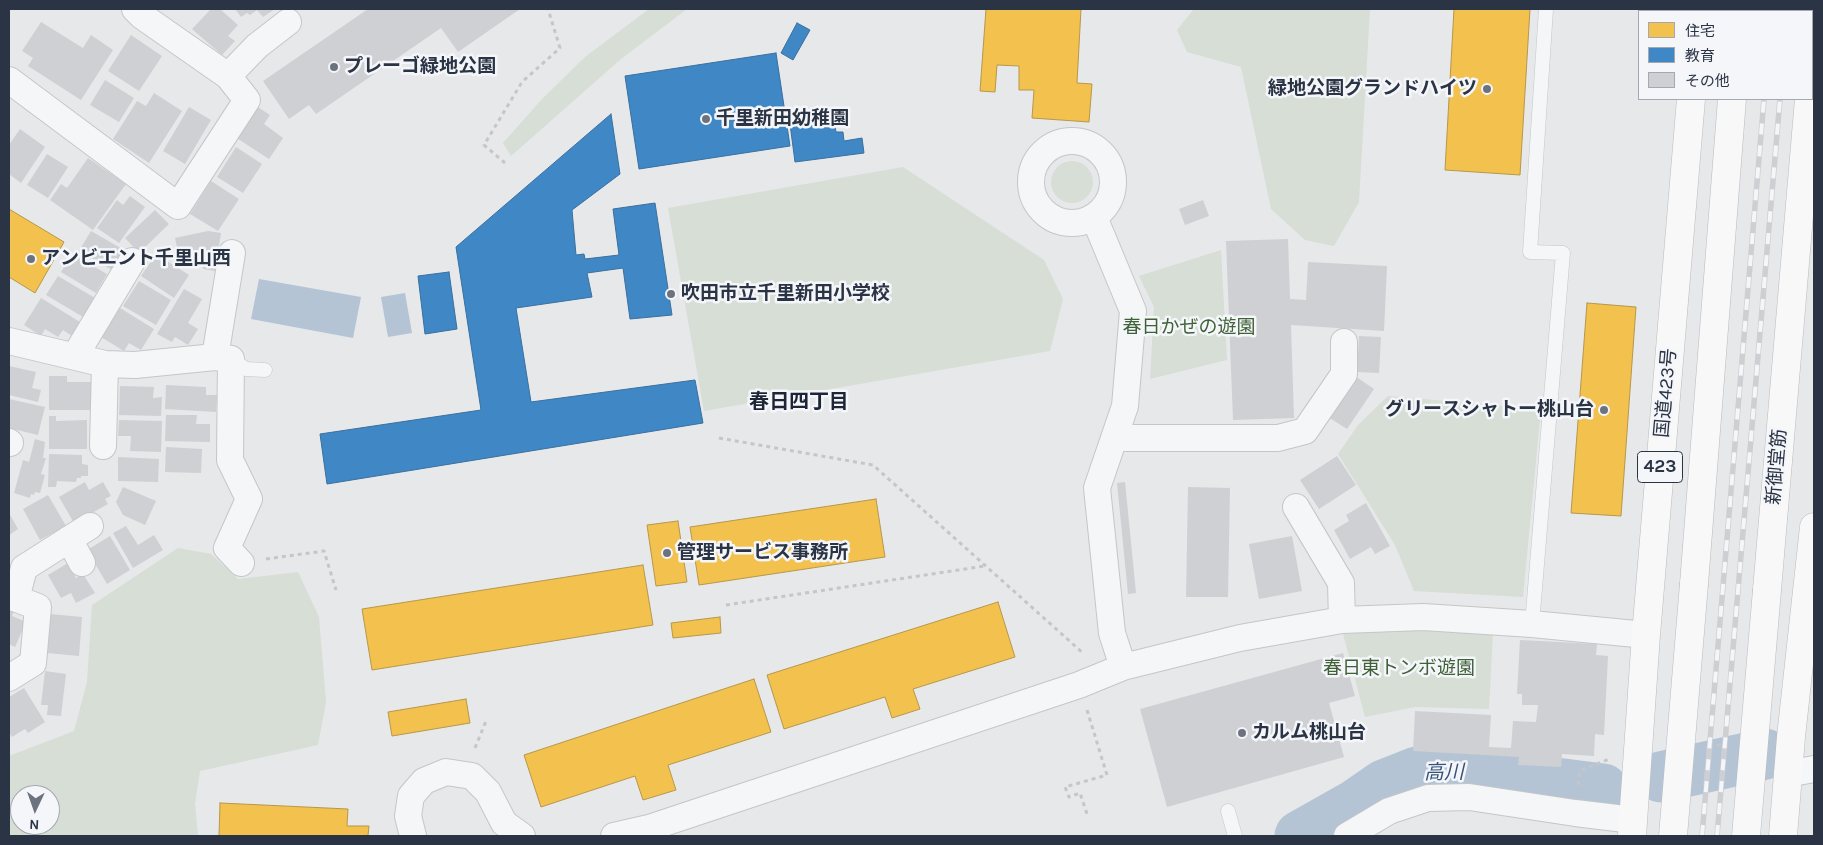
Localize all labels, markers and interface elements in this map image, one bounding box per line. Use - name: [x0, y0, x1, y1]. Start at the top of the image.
- legend: [1638, 10, 1813, 100]
- text: 住宅: [1685, 22, 1715, 40]
- text: 教育: [1685, 47, 1715, 65]
- place label: プレーゴ緑地公園: [344, 56, 496, 78]
- marker: プレーゴ緑地公園: [328, 61, 340, 73]
- text: その他: [1685, 72, 1730, 90]
- place label: 緑地公園グランドハイツ: [1268, 78, 1477, 100]
- marker: 緑地公園グランドハイツ: [1481, 83, 1493, 95]
- place label: 千里新田幼稚園: [716, 108, 849, 130]
- marker: 千里新田幼稚園: [700, 113, 712, 125]
- place label: アンビエント千里山西: [41, 248, 231, 270]
- marker: アンビエント千里山西: [25, 253, 37, 265]
- place label: 吹田市立千里新田小学校: [681, 283, 890, 305]
- marker: 吹田市立千里新田小学校: [665, 288, 677, 300]
- park label: 春日かぜの遊園: [1123, 317, 1255, 339]
- street label: 国道423号: [1651, 347, 1681, 439]
- district label: 春日四丁目: [749, 390, 849, 414]
- place label: グリースシャトー桃山台: [1385, 399, 1594, 421]
- marker: グリースシャトー桃山台: [1598, 404, 1610, 416]
- street label: 新御堂筋: [1762, 428, 1792, 506]
- road number: 423: [1638, 452, 1682, 482]
- place label: 管理サービス事務所: [677, 542, 848, 564]
- marker: 管理サービス事務所: [661, 547, 673, 559]
- park label: 春日東トンボ遊園: [1323, 658, 1475, 680]
- place label: カルム桃山台: [1252, 722, 1366, 744]
- marker: カルム桃山台: [1236, 727, 1248, 739]
- water label: 高川: [1424, 761, 1464, 785]
- north arrow: [10, 785, 60, 835]
- text: N: [29, 816, 40, 833]

